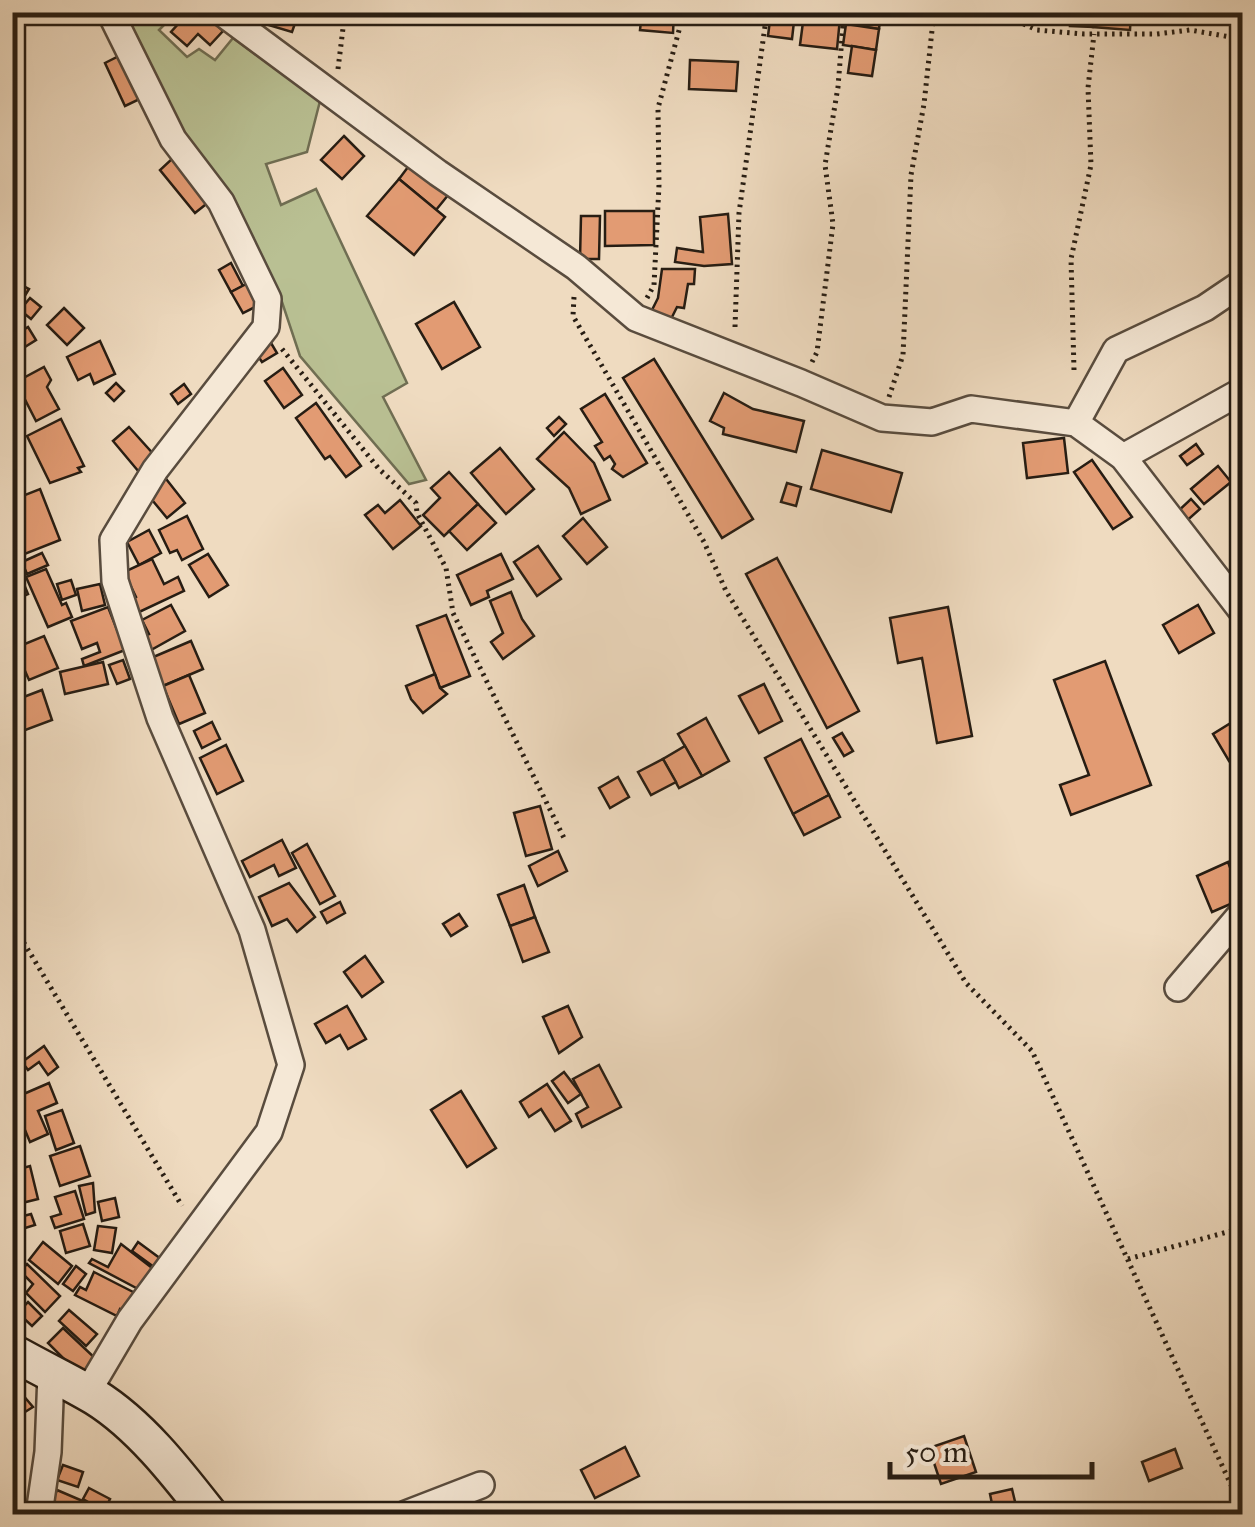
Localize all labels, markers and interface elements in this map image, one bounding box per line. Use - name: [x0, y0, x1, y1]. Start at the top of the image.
- scale bar: [890, 1417, 1092, 1479]
- text: 50 m: [905, 1434, 968, 1470]

